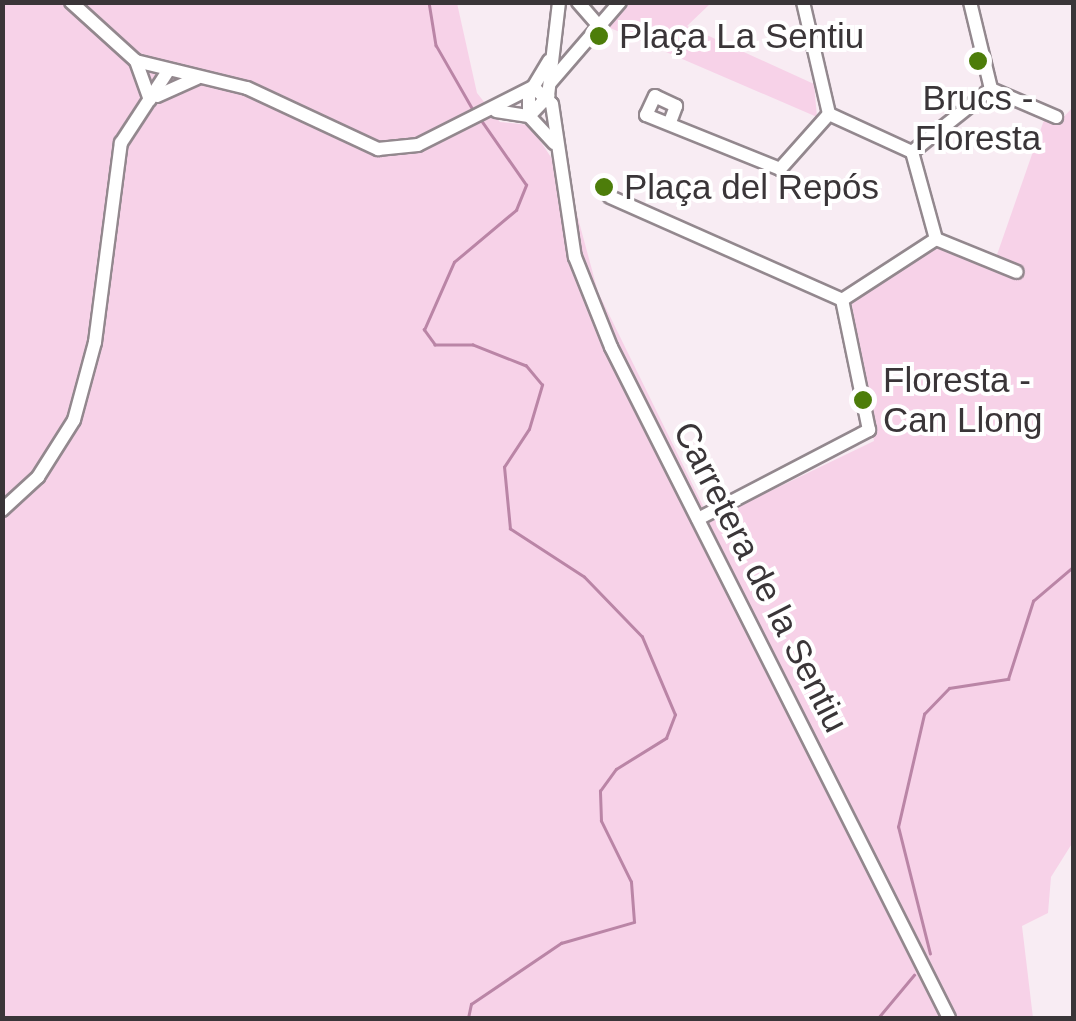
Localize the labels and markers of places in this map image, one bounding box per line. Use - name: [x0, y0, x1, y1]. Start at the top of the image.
- place label: Plaça La Sentiu: [619, 15, 864, 57]
- marker: Plaça La Sentiu: [588, 25, 610, 47]
- marker: Brucs - Floresta: [967, 50, 989, 72]
- place label: Brucs - Floresta: [915, 77, 1041, 159]
- place label: Plaça del Repós: [624, 166, 879, 208]
- marker: Plaça del Repós: [593, 176, 615, 198]
- place label: Floresta - Can Llong: [883, 359, 1043, 441]
- marker: Floresta - Can Llong: [852, 389, 874, 411]

